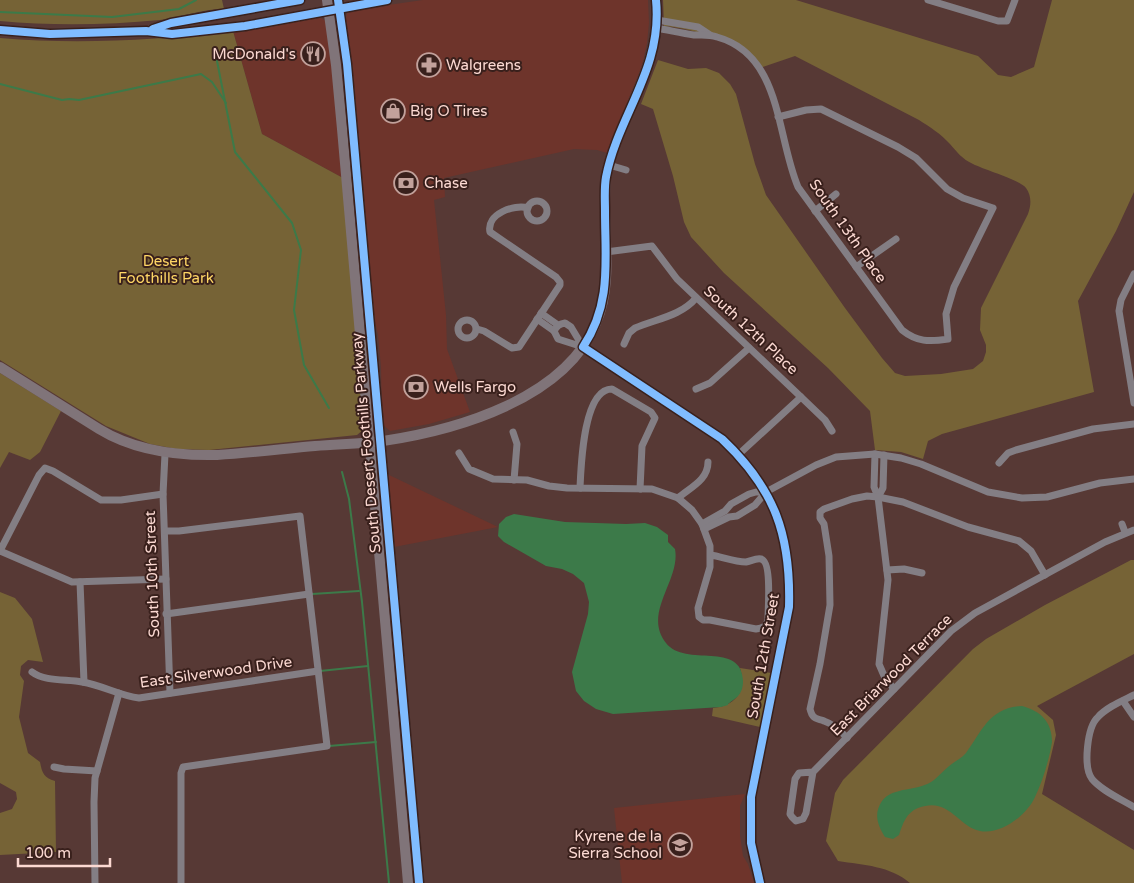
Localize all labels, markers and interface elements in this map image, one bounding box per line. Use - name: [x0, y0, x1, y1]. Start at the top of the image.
- restaurant icon: McDonald's: [300, 41, 326, 67]
- place label: McDonald's: [212, 45, 296, 63]
- pharmacy icon: Walgreens: [416, 52, 442, 78]
- place label: Walgreens: [446, 56, 521, 74]
- shop icon: Big O Tires: [380, 98, 406, 124]
- place label: Big O Tires: [410, 102, 487, 120]
- bank icon: Chase: [393, 170, 419, 196]
- place label: Chase: [424, 174, 468, 192]
- street label: South 13th Place: [806, 176, 890, 286]
- park label: Desert Foothills Park: [118, 252, 214, 287]
- street label: South 12th Place: [700, 282, 802, 378]
- street label: South Desert Foothills Parkway: [347, 332, 385, 554]
- bank icon: Wells Fargo: [403, 374, 429, 400]
- place label: Wells Fargo: [434, 378, 516, 396]
- street label: South 10th Street: [141, 510, 163, 638]
- street label: South 12th Street: [743, 592, 783, 720]
- street label: East Briarwood Terrace: [826, 610, 956, 740]
- street label: East Silverwood Drive: [139, 652, 293, 692]
- place label: Kyrene de la Sierra School: [569, 827, 662, 862]
- school or university icon: Kyrene de la Sierra School: [667, 832, 693, 858]
- scale bar: [18, 836, 110, 868]
- text: 100 m: [25, 844, 71, 862]

